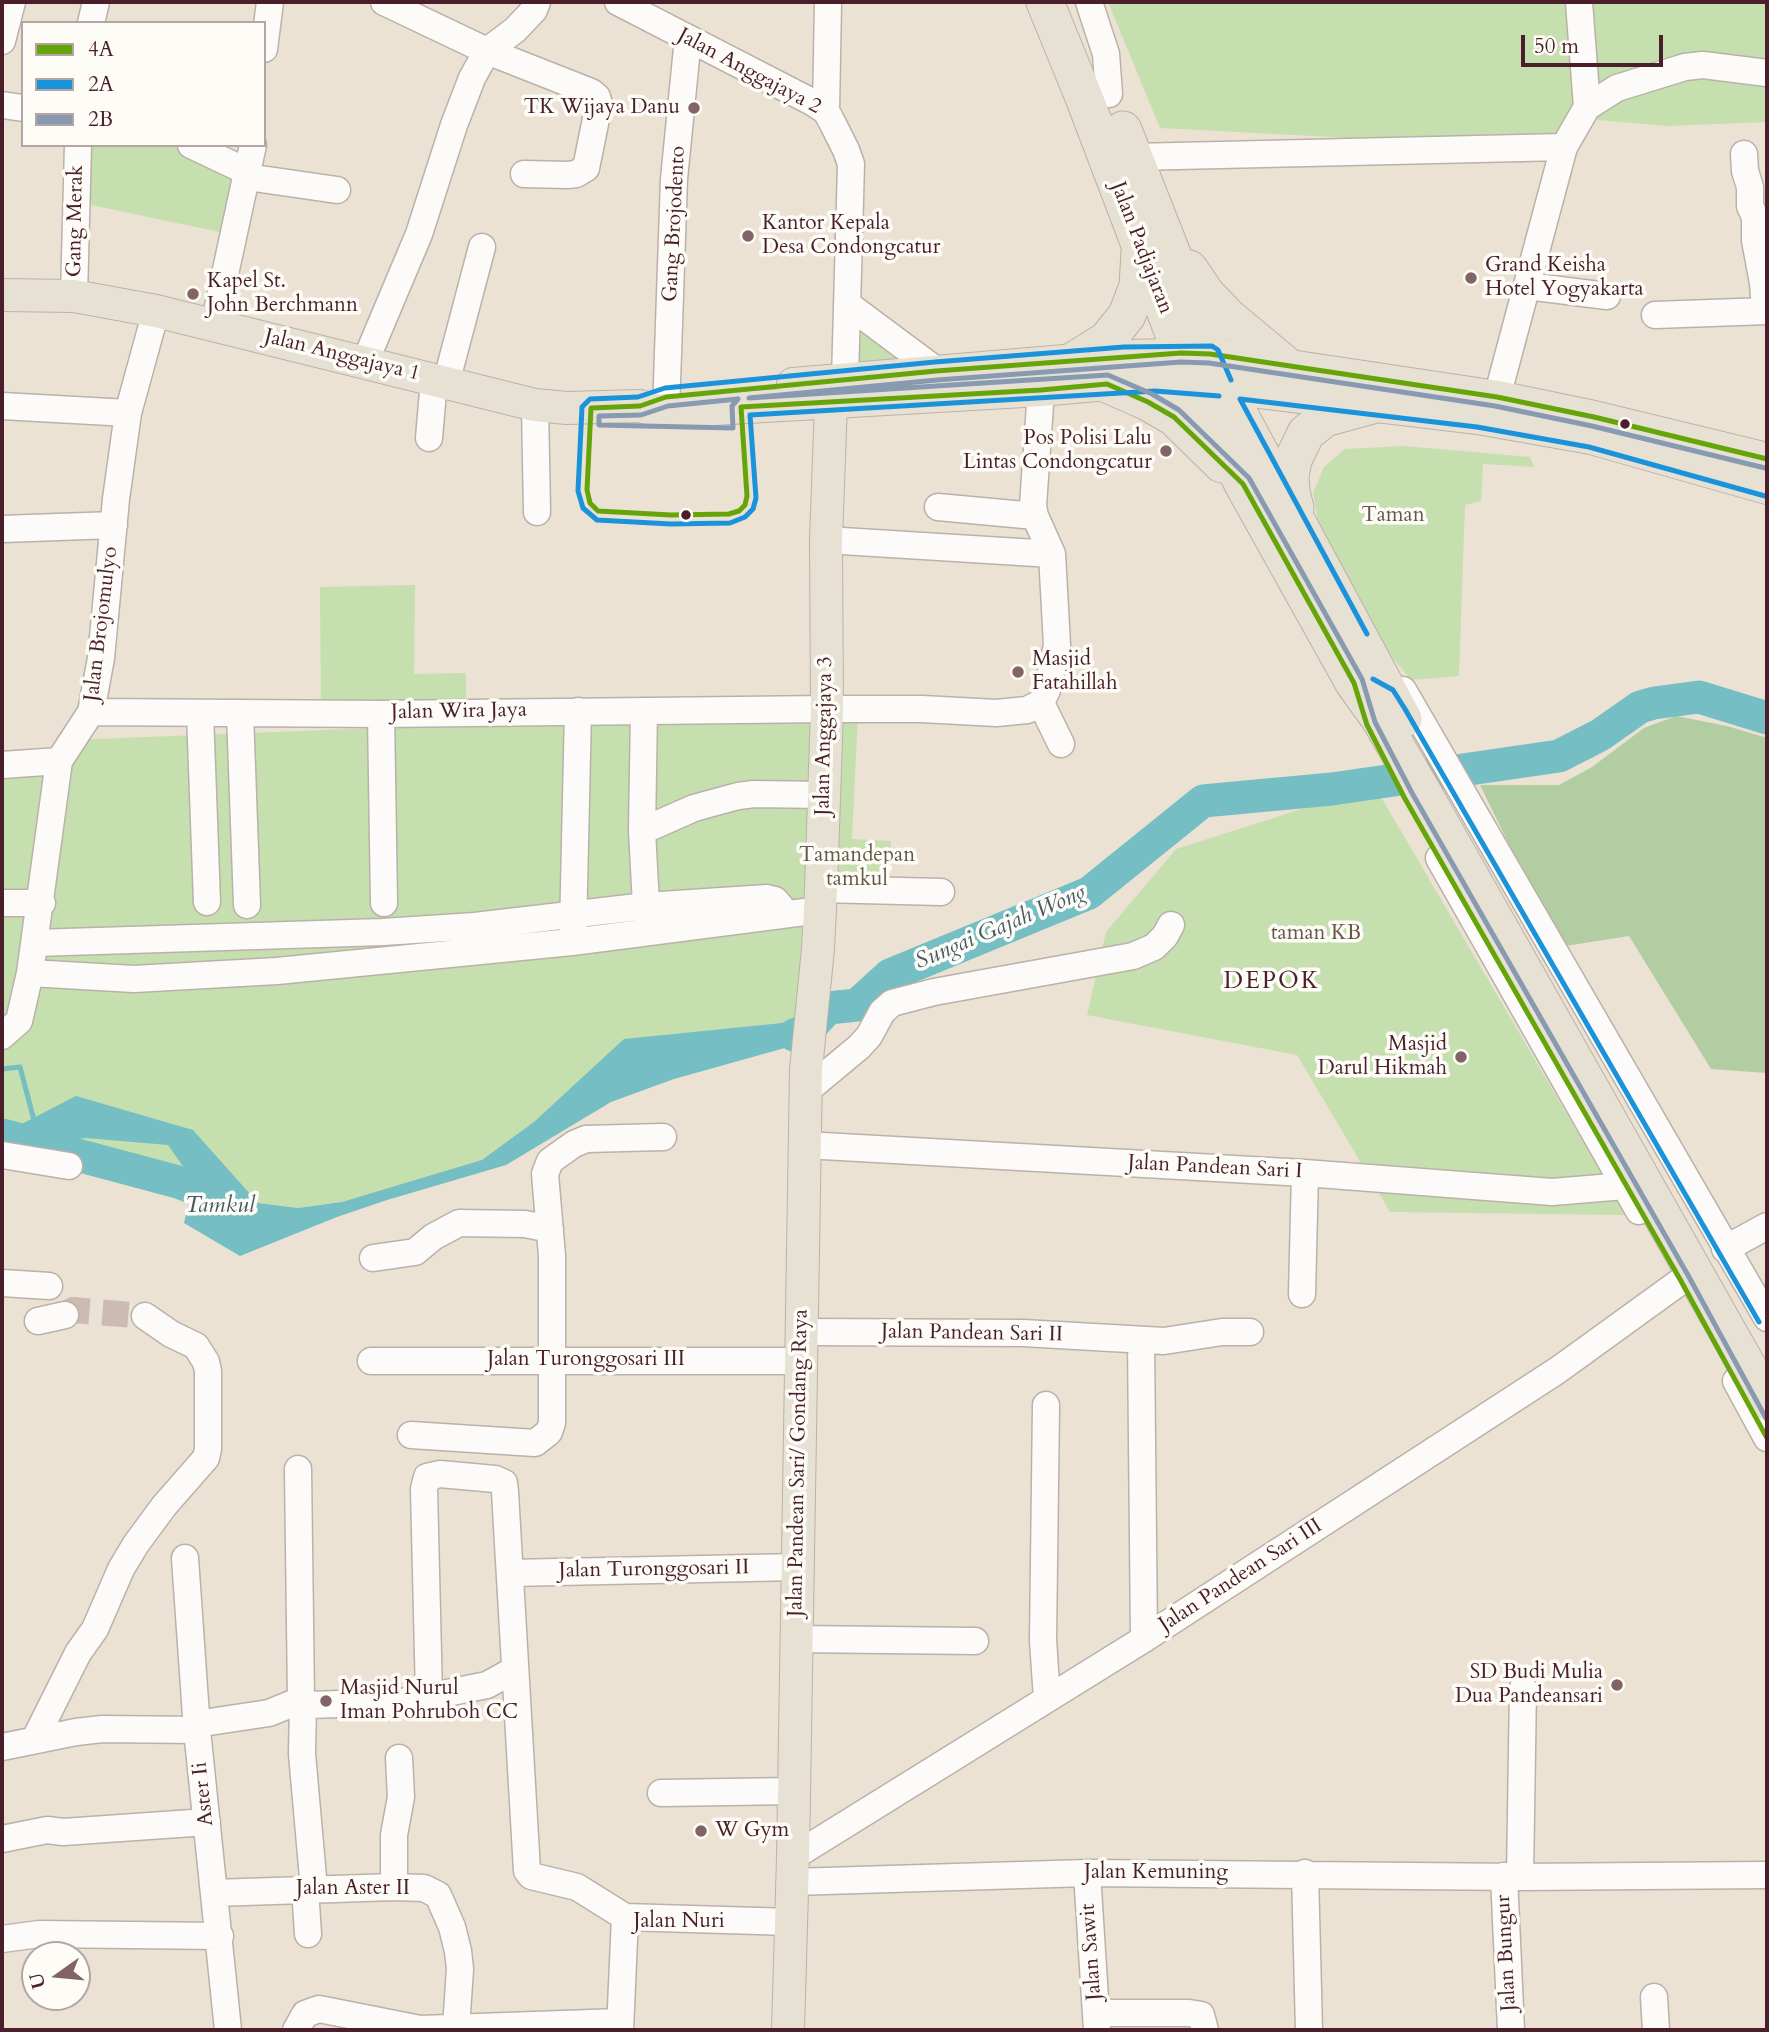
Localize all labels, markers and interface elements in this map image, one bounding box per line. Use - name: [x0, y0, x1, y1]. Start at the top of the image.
- legend: [21, 21, 266, 147]
- scale bar: [1524, 21, 1666, 65]
- street label: Jalan Anggajaya 2: [673, 23, 825, 121]
- text: 50 m: [1534, 32, 1579, 61]
- text: 4A: [88, 35, 114, 64]
- text: 2A: [88, 70, 114, 99]
- place label: TK Wijaya Danu: [524, 95, 680, 121]
- marker: TK Wijaya Danu: [686, 100, 702, 116]
- text: 2B: [88, 105, 113, 134]
- street label: Gang Brojodento: [658, 145, 692, 303]
- street label: Gang Merak: [62, 165, 90, 277]
- street label: Jalan Padjajaran: [1104, 178, 1178, 318]
- place label: Kantor Kepala Desa Condongcatur: [762, 211, 940, 261]
- marker: Kantor Kepala Desa Condongcatur: [740, 228, 756, 244]
- place label: Grand Keisha Hotel Yogyakarta: [1485, 253, 1644, 303]
- place label: Kapel St. John Berchmann: [207, 269, 358, 319]
- marker: Grand Keisha Hotel Yogyakarta: [1463, 270, 1479, 286]
- marker: Kapel St. John Berchmann: [185, 286, 201, 302]
- street label: Jalan Anggajaya 1: [262, 325, 422, 387]
- unlabelled marker: [1618, 417, 1632, 431]
- place label: Pos Polisi Lalu Lintas Condongcatur: [963, 426, 1152, 476]
- marker: Pos Polisi Lalu Lintas Condongcatur: [1158, 443, 1174, 459]
- park label: Taman: [1361, 503, 1425, 529]
- unlabelled marker: [679, 508, 693, 522]
- street label: Jalan Brojomulyo: [80, 545, 124, 703]
- place label: Masjid Fatahillah: [1032, 647, 1117, 697]
- street label: Jalan Anggajaya 3: [811, 656, 839, 816]
- marker: Masjid Fatahillah: [1010, 664, 1026, 680]
- street label: Jalan Wira Jaya: [391, 698, 527, 726]
- park label: Tamandepan tamkul: [799, 843, 915, 893]
- water label: Sungai Gajah Wong: [911, 880, 1091, 976]
- park label: taman KB: [1271, 921, 1361, 947]
- district label: DEPOK: [1224, 968, 1320, 996]
- place label: Masjid Darul Hikmah: [1318, 1032, 1447, 1082]
- marker: Masjid Darul Hikmah: [1453, 1049, 1469, 1065]
- street label: Jalan Pandean Sari I: [1127, 1151, 1303, 1185]
- water label: Tamkul: [185, 1193, 255, 1221]
- street label: Jalan Pandean Sari/ Gondang Raya: [784, 1309, 814, 1617]
- street label: Jalan Pandean Sari II: [881, 1320, 1063, 1348]
- street label: Jalan Turonggosari III: [487, 1347, 685, 1373]
- street label: Jalan Pandean Sari III: [1155, 1514, 1327, 1638]
- street label: Jalan Turonggosari II: [559, 1556, 749, 1584]
- place label: SD Budi Mulia Dua Pandeansari: [1455, 1660, 1603, 1710]
- place label: Masjid Nurul Iman Pohruboh CC: [340, 1676, 518, 1726]
- marker: SD Budi Mulia Dua Pandeansari: [1609, 1677, 1625, 1693]
- marker: Masjid Nurul Iman Pohruboh CC: [318, 1693, 334, 1709]
- street label: Aster Ii: [188, 1761, 220, 1827]
- place label: W Gym: [715, 1818, 789, 1844]
- marker: W Gym: [693, 1823, 709, 1839]
- street label: Jalan Kemuning: [1084, 1860, 1228, 1886]
- street label: Jalan Aster II: [296, 1876, 410, 1902]
- street label: Jalan Bungur: [1491, 1894, 1523, 2012]
- street label: Jalan Sawit: [1076, 1903, 1108, 2001]
- street label: Jalan Nuri: [633, 1909, 725, 1935]
- north arrow: [21, 1941, 91, 2011]
- text: U: [23, 1970, 52, 1992]

